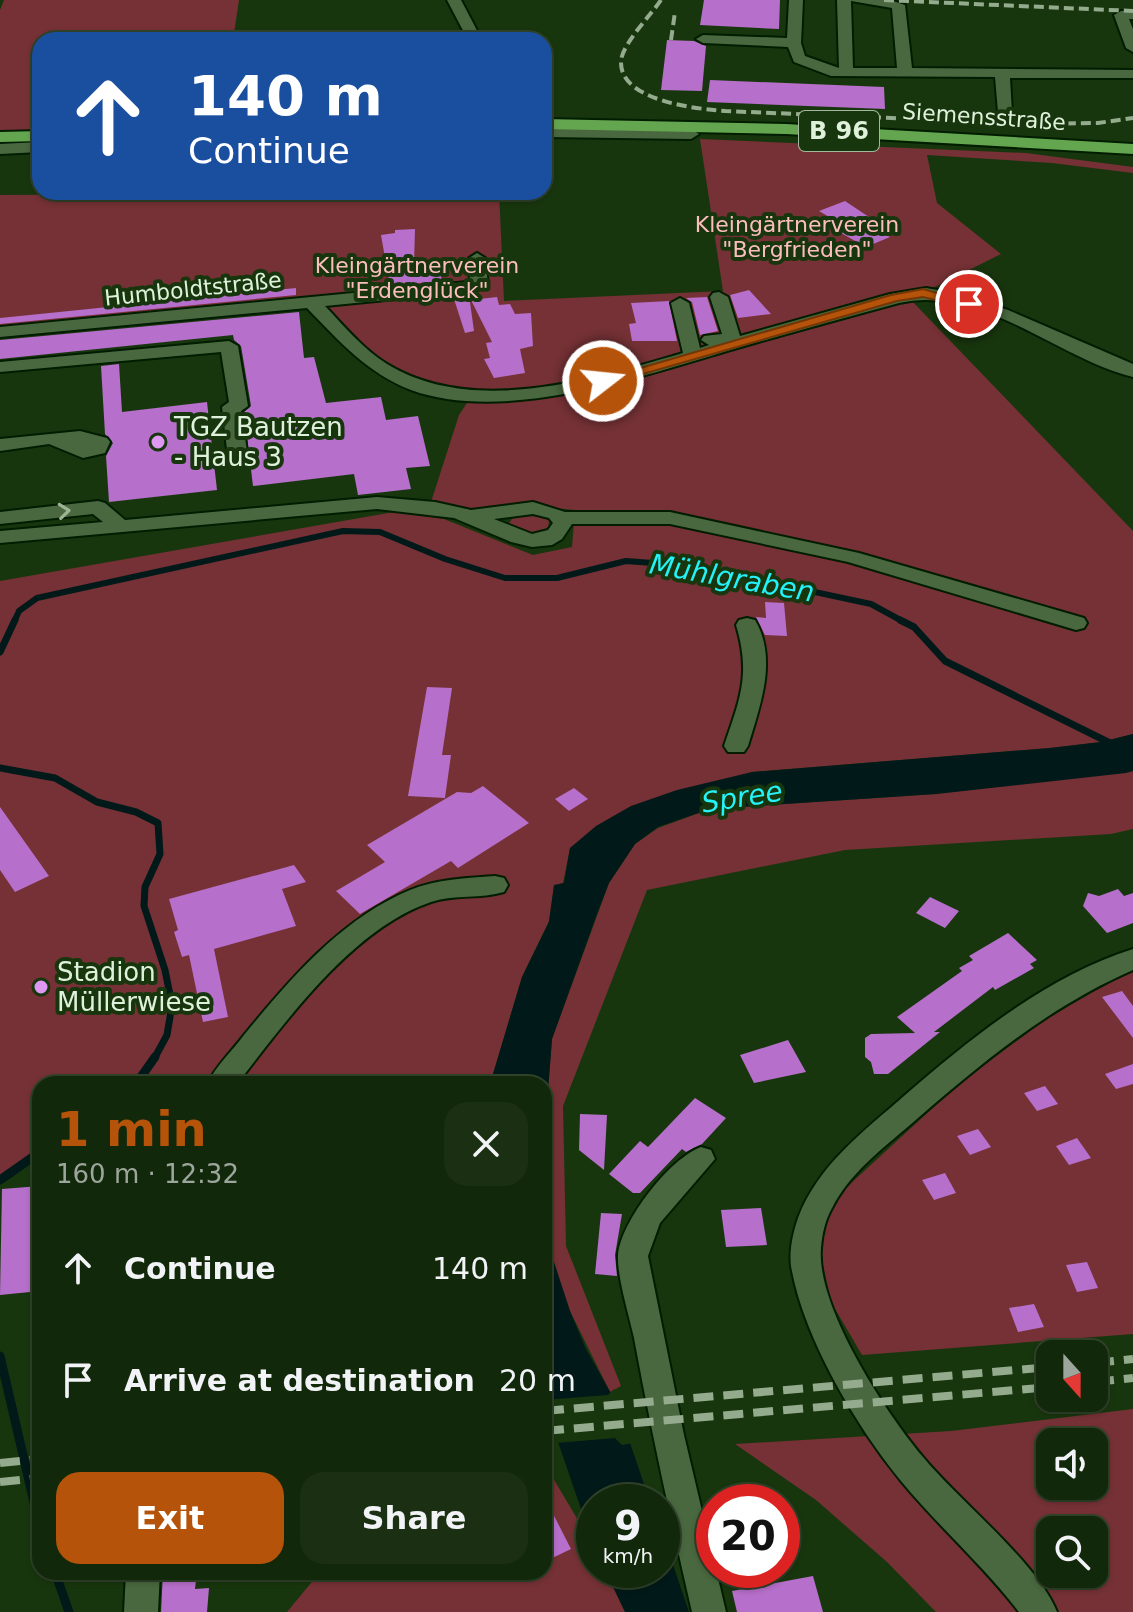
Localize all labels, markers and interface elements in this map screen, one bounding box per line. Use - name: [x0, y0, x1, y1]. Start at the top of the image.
- text: 140 m: [188, 63, 383, 128]
- icon: ahead: [56, 64, 160, 168]
- street label: Siemensstraße: [901, 99, 1067, 135]
- road number: B 96: [799, 111, 879, 151]
- text: Continue: [188, 130, 350, 171]
- park label: Kleingärtnerverein "Bergfrieden": [695, 212, 899, 262]
- park label: Kleingärtnerverein "Erdenglück": [315, 253, 519, 303]
- street label: Humboldtstraße: [103, 267, 283, 311]
- pin: [935, 270, 1003, 338]
- icon: arrive: [947, 282, 991, 326]
- position arrow: [561, 339, 645, 423]
- place label: TGZ Bautzen - Haus 3: [173, 412, 343, 472]
- marker: TGZ Bautzen - Haus 3: [149, 433, 167, 451]
- one-way arrow: [58, 503, 71, 520]
- water label: Mühlgraben: [647, 547, 817, 609]
- water label: Spree: [699, 774, 785, 820]
- place label: Stadion Müllerwiese: [57, 957, 211, 1017]
- marker: Stadion Müllerwiese: [32, 978, 50, 996]
- text: 1 min: [56, 1101, 207, 1157]
- button: close: [444, 1102, 528, 1186]
- text: 160 m · 12:32: [56, 1159, 239, 1189]
- icon: ahead: [56, 1246, 100, 1290]
- text: Continue: [124, 1251, 276, 1286]
- text: 140 m: [432, 1251, 528, 1286]
- north arrow: [1036, 1340, 1108, 1412]
- map controls: [1036, 1340, 1108, 1588]
- icon: arrive: [56, 1358, 100, 1402]
- text: Arrive at destination: [124, 1363, 475, 1398]
- text: 20 m: [499, 1363, 576, 1398]
- button: sound: [1036, 1428, 1108, 1500]
- button: Exit: [56, 1472, 284, 1564]
- button: Share: [300, 1472, 528, 1564]
- speed limit sign: 20: [696, 1484, 800, 1588]
- text: 9: [614, 1503, 642, 1549]
- button: search: [1036, 1516, 1108, 1588]
- text: km/h: [603, 1544, 653, 1568]

